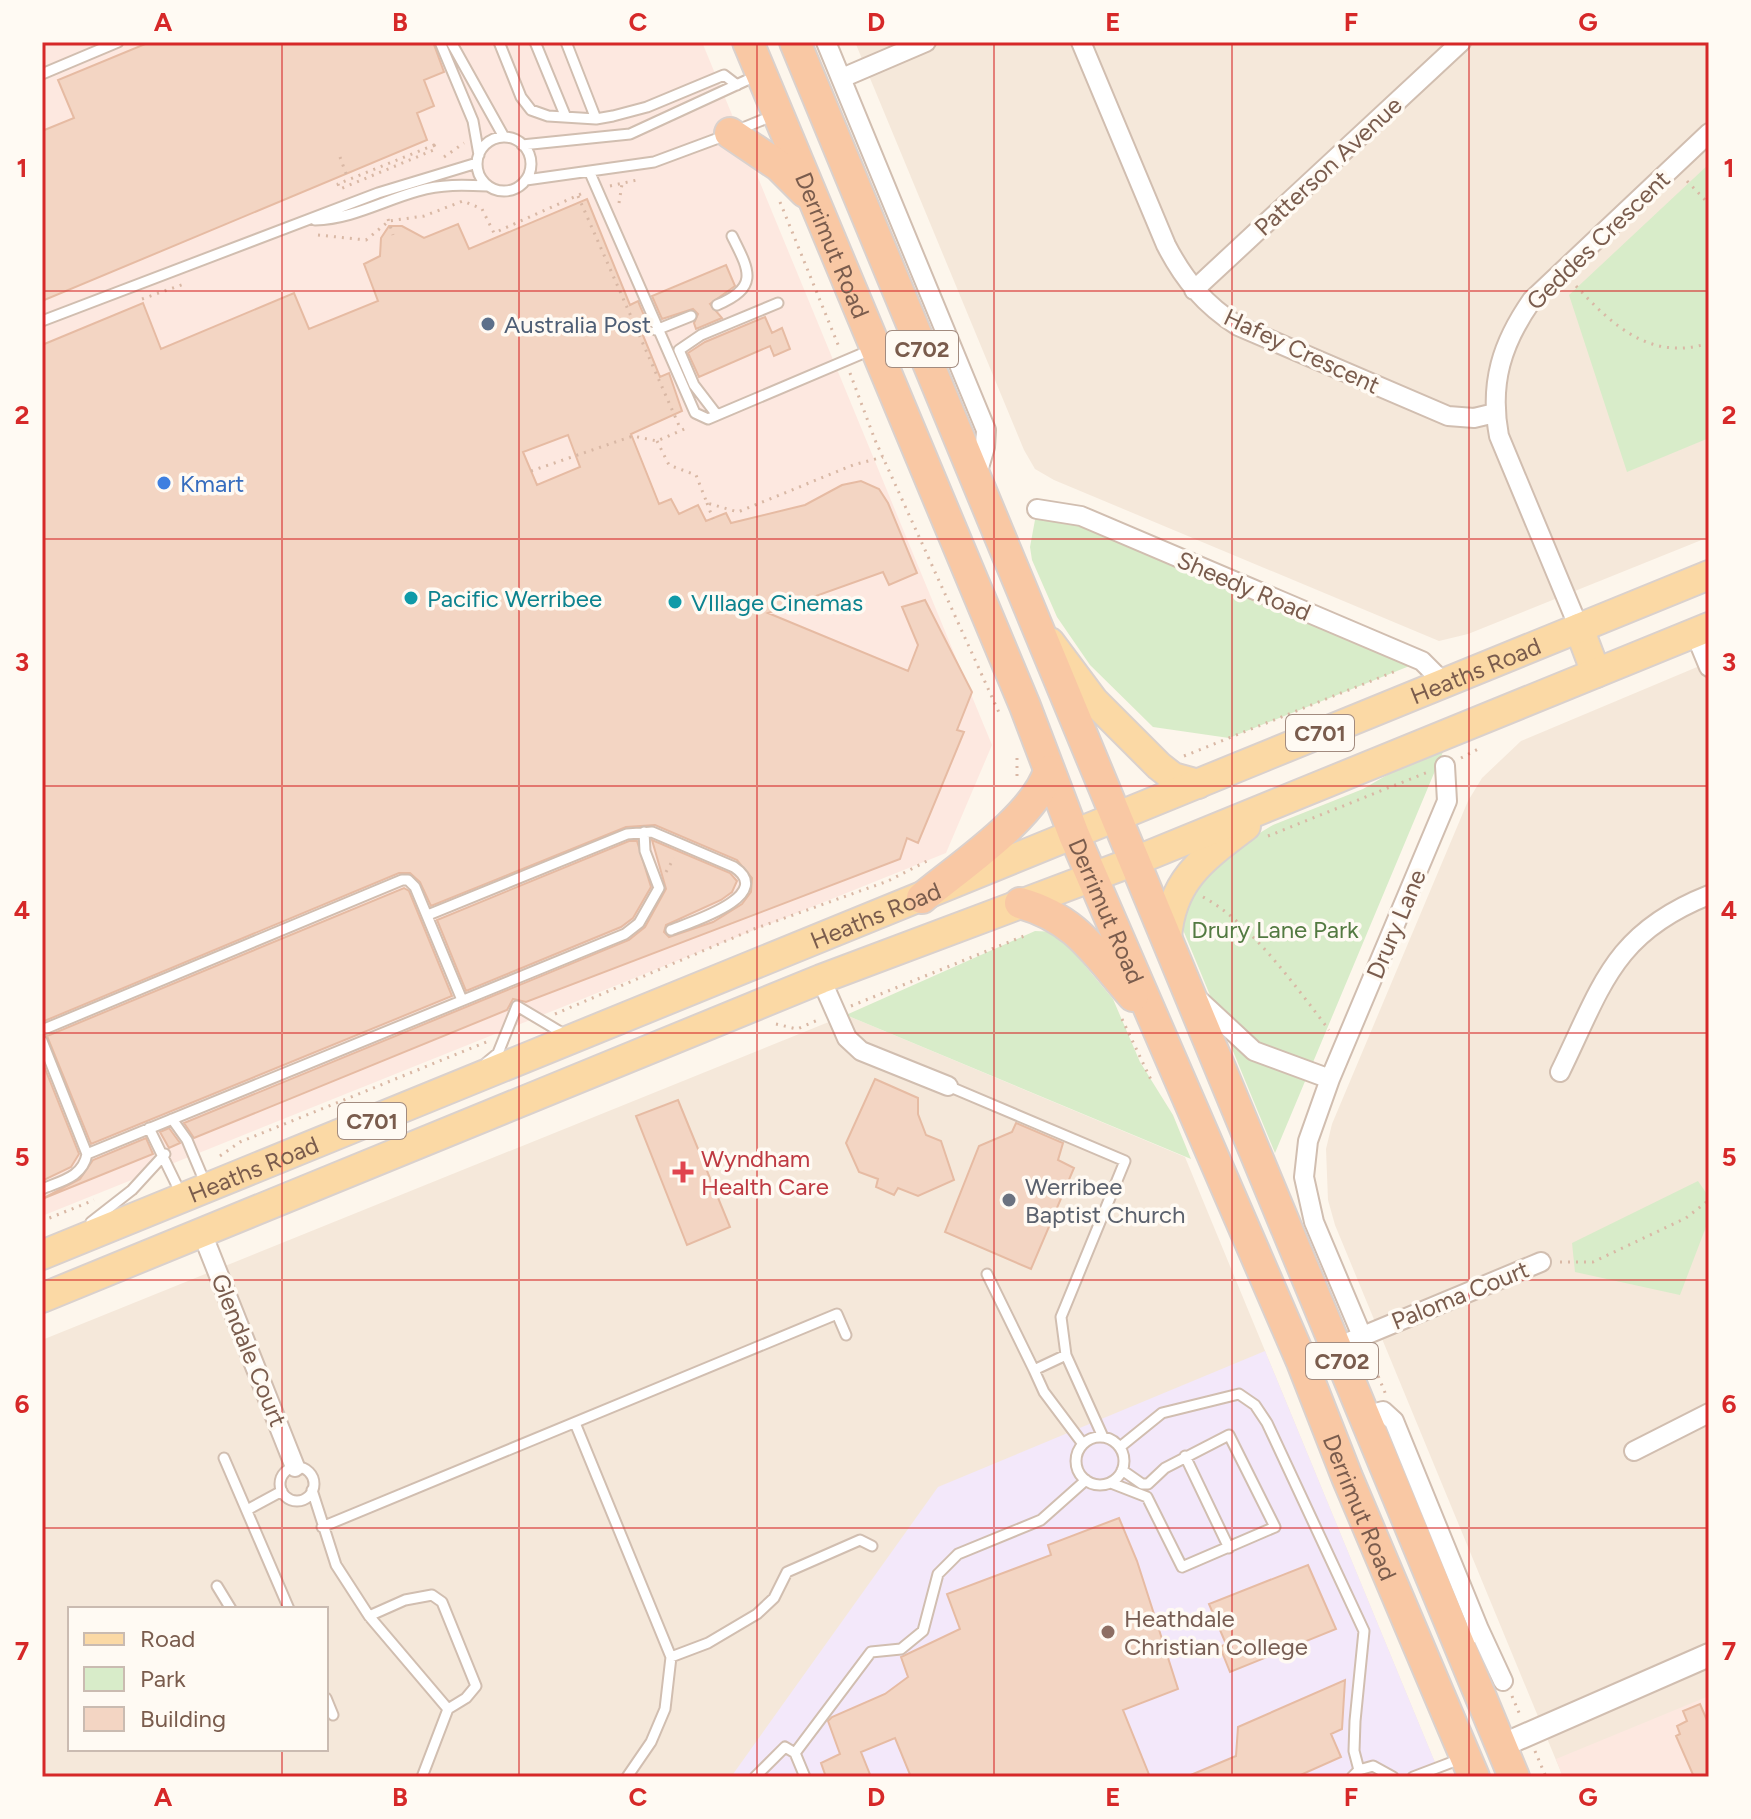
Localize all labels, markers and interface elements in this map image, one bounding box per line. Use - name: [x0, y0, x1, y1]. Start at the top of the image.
- text: A: [154, 6, 173, 38]
- text: B: [392, 6, 408, 38]
- text: C: [629, 6, 648, 38]
- text: D: [867, 6, 885, 38]
- text: E: [1105, 6, 1121, 38]
- text: F: [1344, 6, 1358, 38]
- text: G: [1578, 6, 1598, 38]
- street label: Patterson Avenue: [1248, 90, 1408, 242]
- text: 1: [17, 152, 27, 184]
- text: 1: [1724, 152, 1734, 184]
- street label: Geddes Crescent: [1520, 164, 1676, 316]
- street label: Derrimut Road: [789, 168, 876, 322]
- street label: Hafey Crescent: [1219, 302, 1385, 400]
- place label: Australia Post: [504, 310, 651, 339]
- marker: Australia Post: [479, 315, 497, 333]
- road number: C702: [886, 331, 958, 367]
- text: 2: [14, 399, 30, 431]
- text: 2: [1721, 399, 1737, 431]
- place label: Kmart: [180, 469, 244, 498]
- marker: Kmart: [155, 474, 173, 492]
- street label: Sheedy Road: [1173, 545, 1315, 627]
- place label: Pacific Werribee: [427, 584, 602, 613]
- place label: VIllage Cinemas: [691, 588, 863, 617]
- marker: Pacific Werribee: [402, 589, 420, 607]
- marker: VIllage Cinemas: [666, 593, 684, 611]
- street label: Heaths Road: [1406, 631, 1545, 710]
- text: 3: [15, 646, 29, 678]
- text: 3: [1722, 646, 1736, 678]
- road number: C701: [1286, 715, 1354, 751]
- street label: Derrimut Road: [1063, 834, 1151, 988]
- street label: Drury Lane: [1360, 865, 1432, 983]
- street label: Heaths Road: [806, 876, 945, 955]
- text: 4: [14, 894, 30, 926]
- text: 4: [1721, 894, 1737, 926]
- park label: Drury Lane Park: [1191, 915, 1359, 944]
- road number: C701: [338, 1103, 406, 1139]
- street label: Heaths Road: [184, 1129, 323, 1208]
- text: 5: [14, 1141, 30, 1173]
- text: 5: [1721, 1141, 1737, 1173]
- place label: Wyndham Health Care: [701, 1144, 829, 1201]
- marker: Wyndham Health Care: [672, 1161, 694, 1183]
- place label: Werribee Baptist Church: [1025, 1172, 1186, 1229]
- marker: Werribee Baptist Church: [1000, 1191, 1018, 1209]
- street label: Paloma Court: [1387, 1254, 1533, 1336]
- street label: Glendale Court: [205, 1269, 293, 1431]
- road number: C702: [1306, 1343, 1378, 1379]
- text: 6: [14, 1388, 30, 1420]
- text: 6: [1721, 1388, 1737, 1420]
- street label: Derrimut Road: [1317, 1430, 1403, 1585]
- place label: Heathdale Christian College: [1124, 1604, 1308, 1661]
- legend: [68, 1607, 328, 1751]
- marker: Heathdale Christian College: [1099, 1623, 1117, 1641]
- text: Road: [140, 1624, 195, 1653]
- text: 7: [15, 1635, 29, 1667]
- text: 7: [1722, 1635, 1736, 1667]
- text: Park: [140, 1664, 186, 1693]
- text: Building: [140, 1704, 226, 1733]
- text: A: [154, 1781, 173, 1813]
- text: B: [392, 1781, 408, 1813]
- text: C: [629, 1781, 648, 1813]
- text: D: [867, 1781, 885, 1813]
- text: E: [1105, 1781, 1121, 1813]
- text: F: [1344, 1781, 1358, 1813]
- text: G: [1578, 1781, 1598, 1813]

